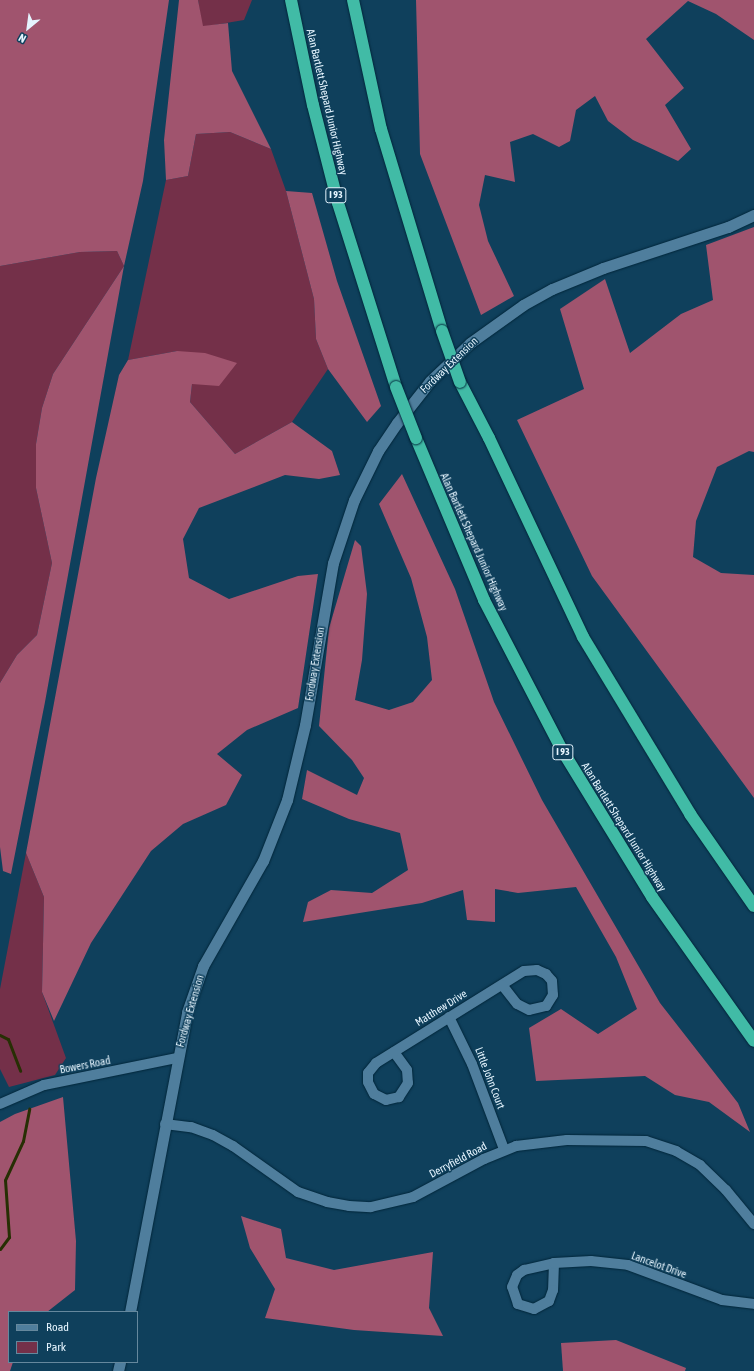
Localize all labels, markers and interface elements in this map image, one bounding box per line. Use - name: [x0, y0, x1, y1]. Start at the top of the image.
- north arrow: [8, 8, 48, 48]
- street label: Alan Bartlett Shepard Junior Highway: [304, 28, 350, 176]
- text: N: [16, 32, 28, 45]
- road number: I 93: [325, 187, 347, 203]
- street label: Fordway Extension: [417, 334, 481, 396]
- street label: Alan Bartlett Shepard Junior Highway: [438, 471, 510, 613]
- street label: Fordway Extension: [303, 626, 327, 702]
- road number: I 93: [552, 744, 574, 760]
- street label: Alan Bartlett Shepard Junior Highway: [579, 760, 669, 894]
- street label: Fordway Extension: [173, 973, 207, 1049]
- street label: Matthew Drive: [413, 987, 469, 1029]
- street label: Little John Court: [472, 1045, 508, 1111]
- street label: Bowers Road: [59, 1054, 111, 1076]
- street label: Derryfield Road: [427, 1139, 489, 1181]
- street label: Lancelot Drive: [630, 1249, 688, 1281]
- legend: [8, 1311, 138, 1363]
- text: Road: [46, 1320, 69, 1334]
- text: Park: [46, 1340, 66, 1354]

